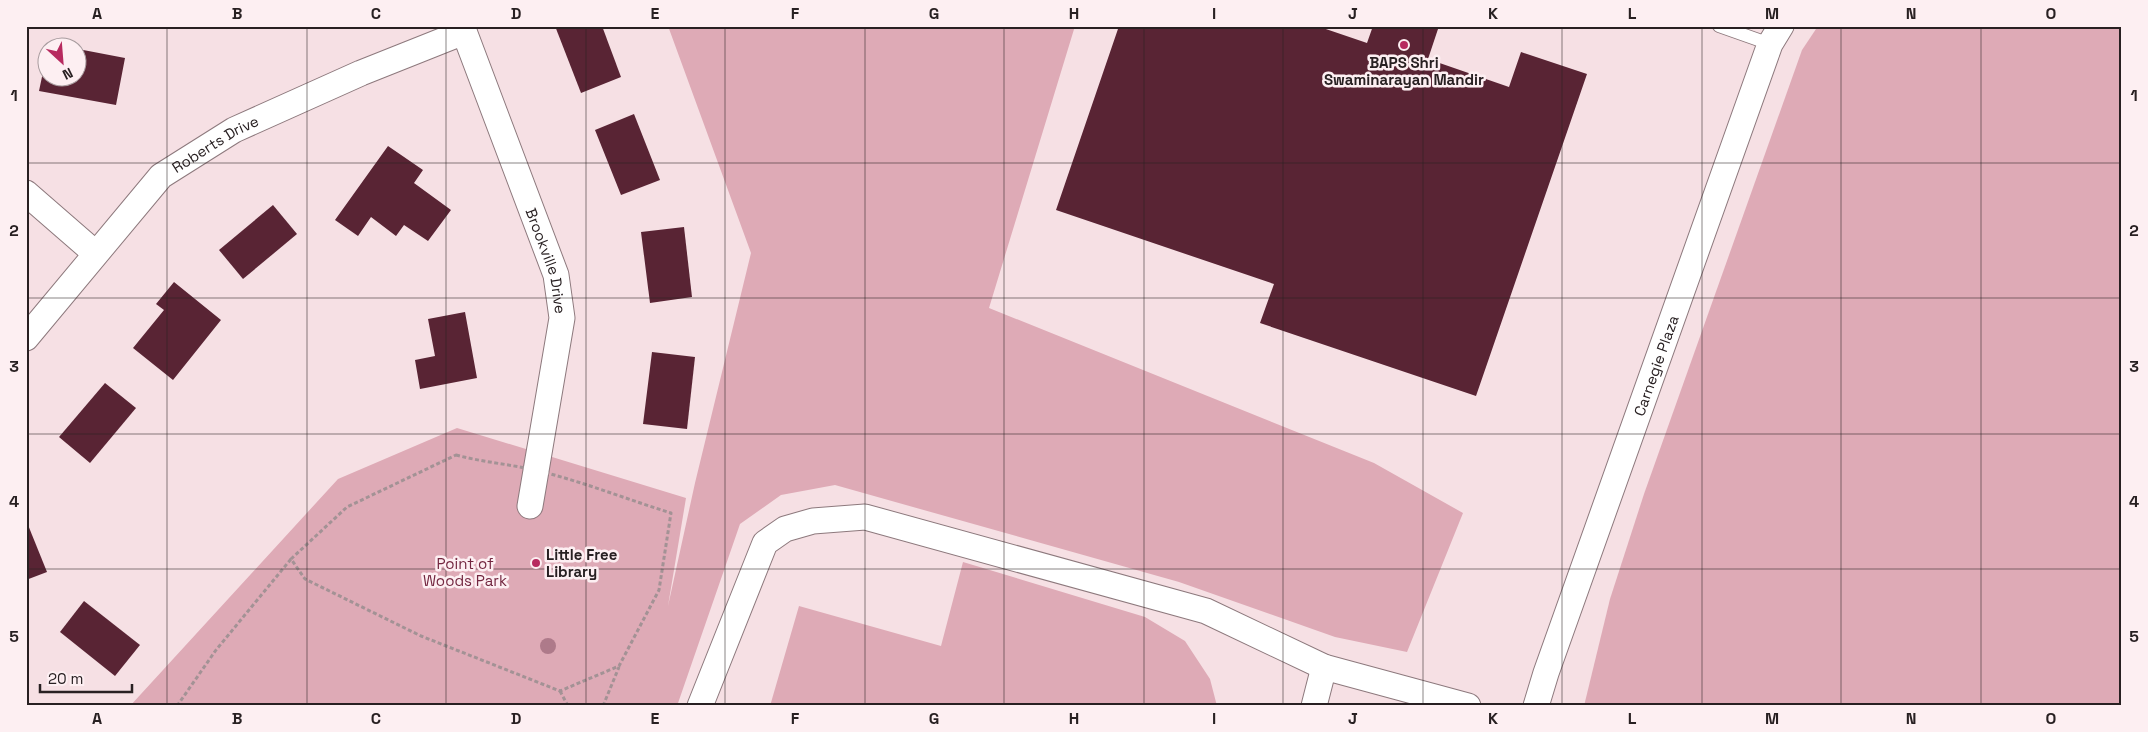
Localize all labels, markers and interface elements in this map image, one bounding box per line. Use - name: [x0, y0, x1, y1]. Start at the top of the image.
- text: A: [92, 3, 102, 24]
- text: B: [232, 3, 242, 24]
- text: C: [371, 3, 381, 24]
- text: D: [511, 3, 521, 24]
- text: E: [651, 3, 660, 24]
- text: F: [791, 3, 800, 24]
- text: G: [929, 3, 939, 24]
- text: H: [1069, 3, 1079, 24]
- text: I: [1212, 3, 1216, 24]
- text: J: [1348, 3, 1358, 24]
- text: K: [1488, 3, 1498, 24]
- text: L: [1628, 3, 1637, 24]
- text: M: [1765, 3, 1779, 24]
- text: N: [1906, 3, 1916, 24]
- text: O: [2046, 3, 2057, 24]
- north arrow: [38, 38, 88, 88]
- marker: BAPS Shri Swaminarayan Mandir: [1398, 39, 1410, 51]
- place label: BAPS Shri Swaminarayan Mandir: [1324, 53, 1484, 89]
- text: N: [60, 64, 76, 84]
- text: 1: [10, 85, 18, 106]
- text: 1: [2130, 85, 2138, 106]
- street label: Roberts Drive: [168, 111, 261, 176]
- street label: Brookville Drive: [522, 205, 571, 315]
- text: 2: [9, 220, 19, 241]
- text: 2: [2129, 220, 2139, 241]
- street label: Carnegie Plaza: [1629, 312, 1682, 418]
- text: 3: [9, 356, 19, 377]
- text: 3: [2129, 356, 2139, 377]
- text: 4: [9, 491, 19, 512]
- text: 4: [2129, 491, 2139, 512]
- place label: Little Free Library: [546, 545, 618, 581]
- park label: Point of Woods Park: [423, 554, 507, 590]
- marker: Little Free Library: [530, 557, 542, 569]
- text: 5: [9, 626, 19, 647]
- text: 5: [2129, 626, 2139, 647]
- scale bar: [40, 662, 132, 694]
- text: 20 m: [48, 669, 83, 688]
- text: A: [92, 708, 102, 729]
- text: B: [232, 708, 242, 729]
- text: C: [371, 708, 381, 729]
- text: D: [511, 708, 521, 729]
- text: E: [651, 708, 660, 729]
- text: F: [791, 708, 800, 729]
- text: G: [929, 708, 939, 729]
- text: H: [1069, 708, 1079, 729]
- text: I: [1212, 708, 1216, 729]
- text: J: [1348, 708, 1358, 729]
- text: K: [1488, 708, 1498, 729]
- text: L: [1628, 708, 1637, 729]
- text: M: [1765, 708, 1779, 729]
- text: N: [1906, 708, 1916, 729]
- text: O: [2046, 708, 2057, 729]

